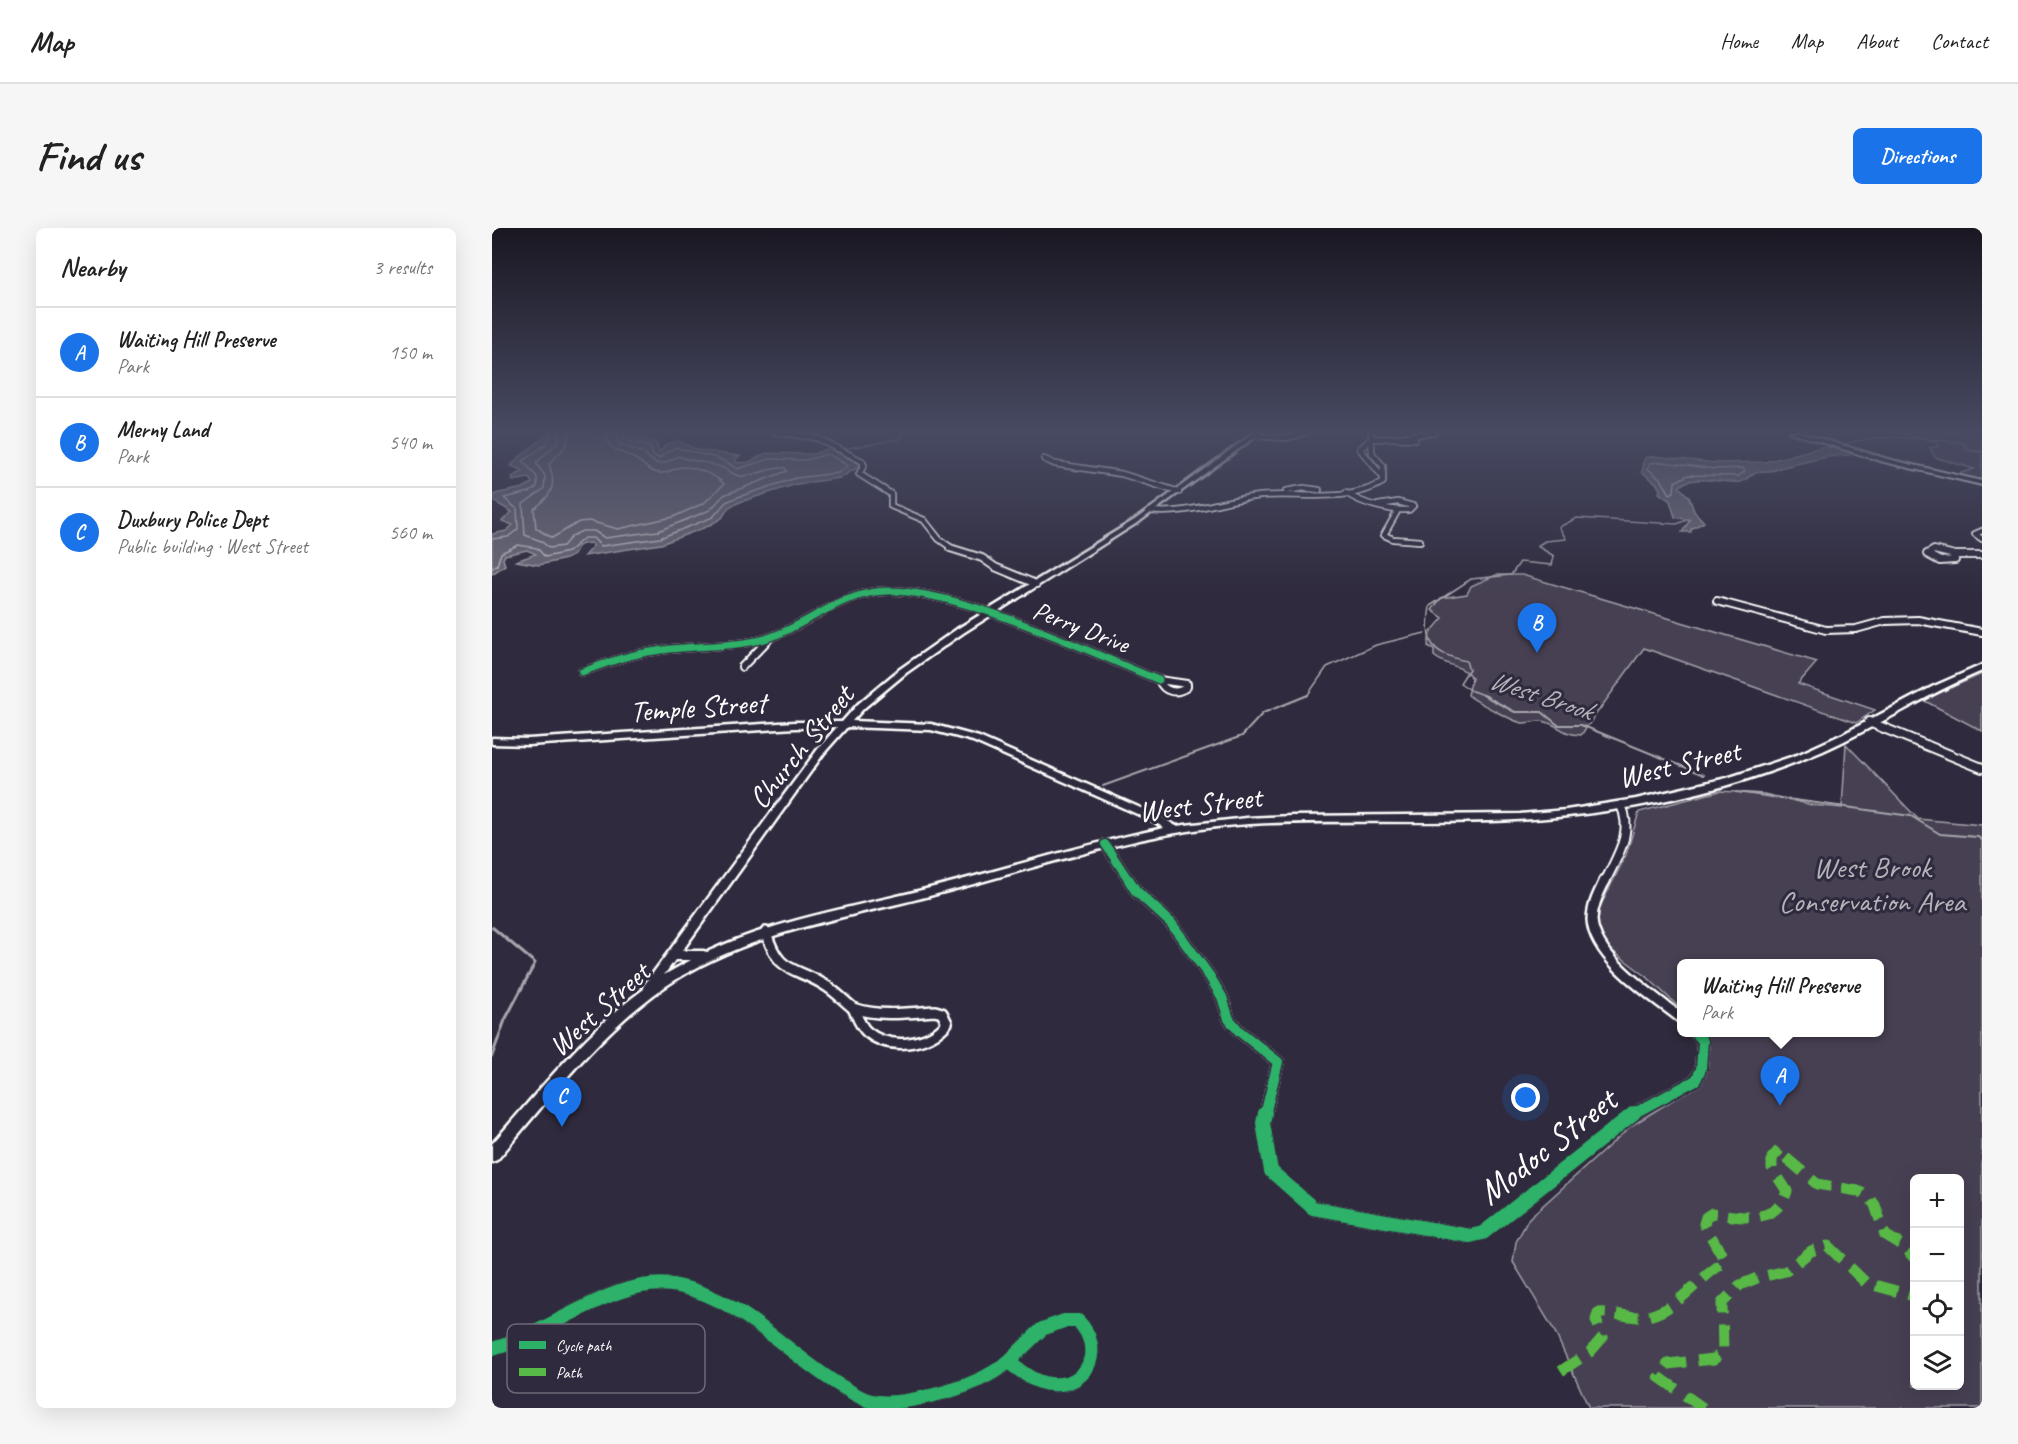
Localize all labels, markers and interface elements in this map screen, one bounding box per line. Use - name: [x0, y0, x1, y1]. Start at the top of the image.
- text: Map: [30, 24, 73, 59]
- text: Home: [1720, 28, 1758, 54]
- text: Map: [1791, 28, 1823, 54]
- text: About: [1856, 28, 1898, 54]
- text: Contact: [1931, 28, 1988, 54]
- button: Directions: [1853, 128, 1982, 184]
- text: Find us: [36, 130, 141, 183]
- text: Nearby: [60, 251, 125, 284]
- text: 3 results: [373, 255, 432, 280]
- text: Waiting Hill Preserve: [117, 326, 275, 354]
- text: A: [74, 340, 85, 365]
- text: 150 m: [389, 340, 432, 365]
- text: Park: [117, 354, 149, 379]
- text: Merny Land: [117, 416, 209, 444]
- text: B: [74, 430, 85, 455]
- text: 540 m: [389, 430, 432, 455]
- text: Park: [117, 444, 149, 469]
- text: Duxbury Police Dept: [117, 506, 267, 534]
- text: C: [75, 520, 84, 545]
- text: 560 m: [389, 520, 432, 545]
- text: Public building · West Street: [117, 534, 308, 559]
- street label: Perry Drive: [1028, 594, 1135, 661]
- pin: B: [1518, 604, 1556, 653]
- water label: West Brook: [1486, 663, 1601, 729]
- street label: Church Street: [740, 676, 864, 816]
- street label: Temple Street: [629, 683, 771, 731]
- street label: West Street: [1614, 731, 1747, 796]
- street label: West Street: [1136, 777, 1267, 830]
- park label: West Brook Conservation Area: [1779, 848, 1967, 920]
- street label: West Street: [540, 951, 660, 1065]
- popup: [1677, 959, 1884, 1037]
- text: Waiting Hill Preserve: [1701, 972, 1860, 1000]
- text: Park: [1701, 1000, 1733, 1025]
- pin: A: [1760, 1056, 1800, 1106]
- street label: Modoc Street: [1468, 1075, 1628, 1215]
- pin: C: [542, 1078, 582, 1127]
- your location: [1511, 1083, 1540, 1112]
- map controls: [1910, 1174, 1964, 1390]
- button: +: [1910, 1174, 1964, 1228]
- button: −: [1910, 1228, 1964, 1282]
- button: locate: [1910, 1282, 1964, 1336]
- legend: [507, 1324, 705, 1393]
- text: Cycle path: [556, 1336, 612, 1356]
- button: layers: [1910, 1336, 1964, 1390]
- text: Path: [556, 1363, 583, 1383]

